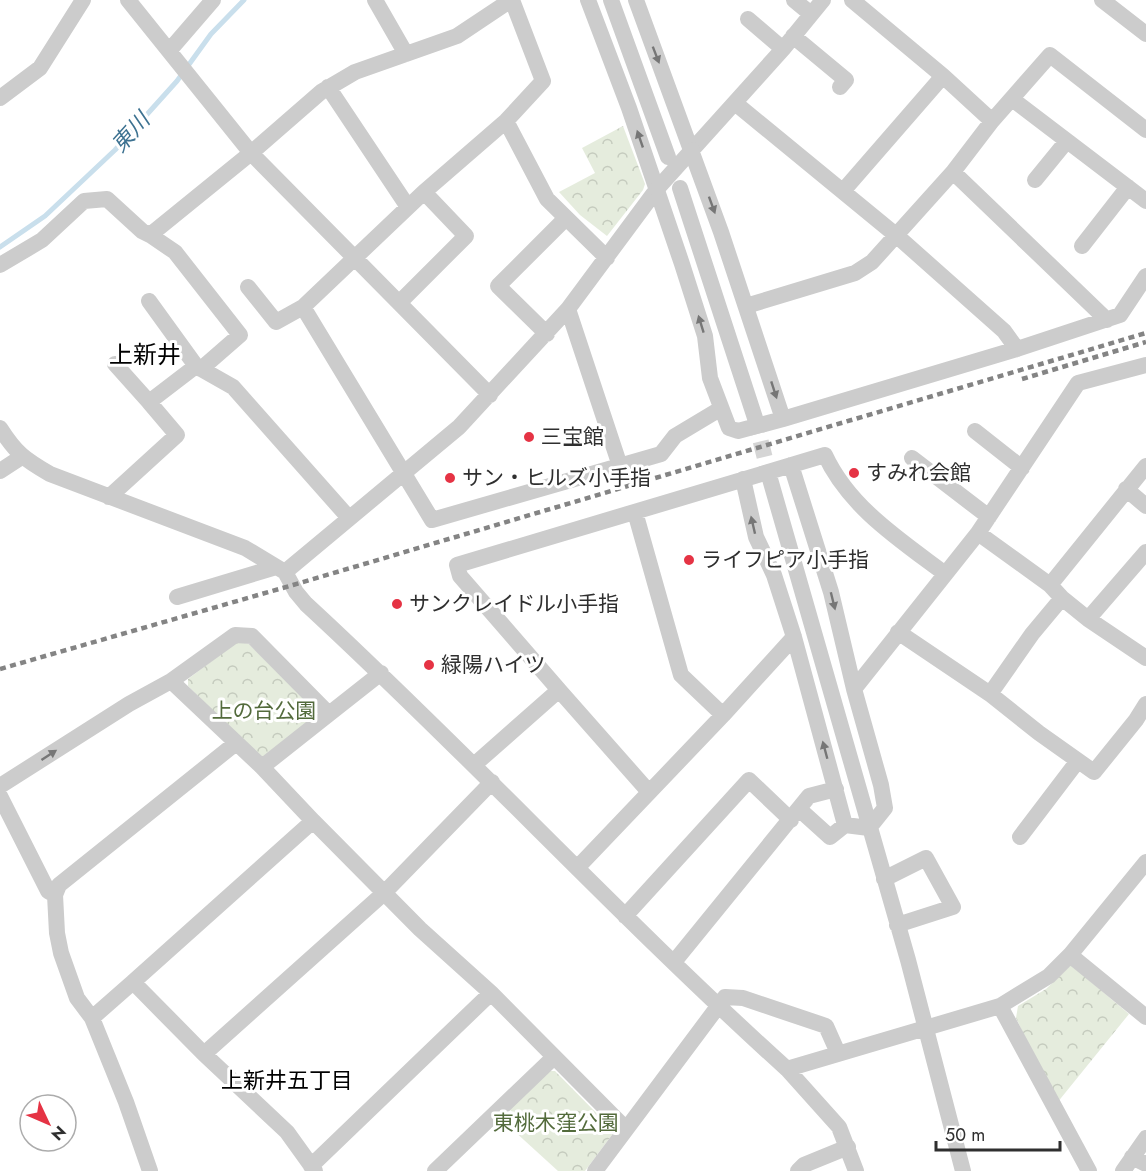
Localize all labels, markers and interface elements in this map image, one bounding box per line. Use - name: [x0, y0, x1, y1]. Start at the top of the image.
- one-way arrow: [652, 46, 662, 64]
- water label: 東川: [103, 103, 158, 159]
- one-way arrow: [634, 130, 644, 148]
- one-way arrow: [707, 196, 717, 214]
- one-way arrow: [696, 315, 705, 333]
- district label: 上新井: [109, 337, 181, 372]
- one-way arrow: [770, 381, 779, 399]
- place label: 三宝館: [541, 422, 604, 452]
- marker: 三宝館: [522, 430, 536, 444]
- place label: すみれ会館: [866, 458, 971, 488]
- place label: サン・ヒルズ小手指: [462, 463, 651, 493]
- marker: すみれ会館: [847, 466, 861, 480]
- marker: サン・ヒルズ小手指: [443, 471, 457, 485]
- one-way arrow: [748, 516, 758, 534]
- place label: ライフピア小手指: [701, 545, 869, 575]
- marker: ライフピア小手指: [682, 553, 696, 567]
- place label: サンクレイドル小手指: [409, 589, 619, 619]
- one-way arrow: [828, 592, 838, 611]
- marker: サンクレイドル小手指: [390, 597, 404, 611]
- place label: 緑陽ハイツ: [441, 650, 546, 680]
- marker: 緑陽ハイツ: [422, 658, 436, 672]
- park label: 上の台公園: [212, 696, 317, 726]
- one-way arrow: [820, 741, 829, 759]
- one-way arrow: [41, 750, 57, 761]
- district label: 上新井五丁目: [221, 1064, 353, 1096]
- north arrow: [18, 1093, 78, 1153]
- park label: 東桃木窪公園: [493, 1108, 619, 1138]
- scale bar: [936, 1114, 1060, 1152]
- text: N: [46, 1121, 71, 1146]
- text: 50 m: [945, 1122, 985, 1148]

